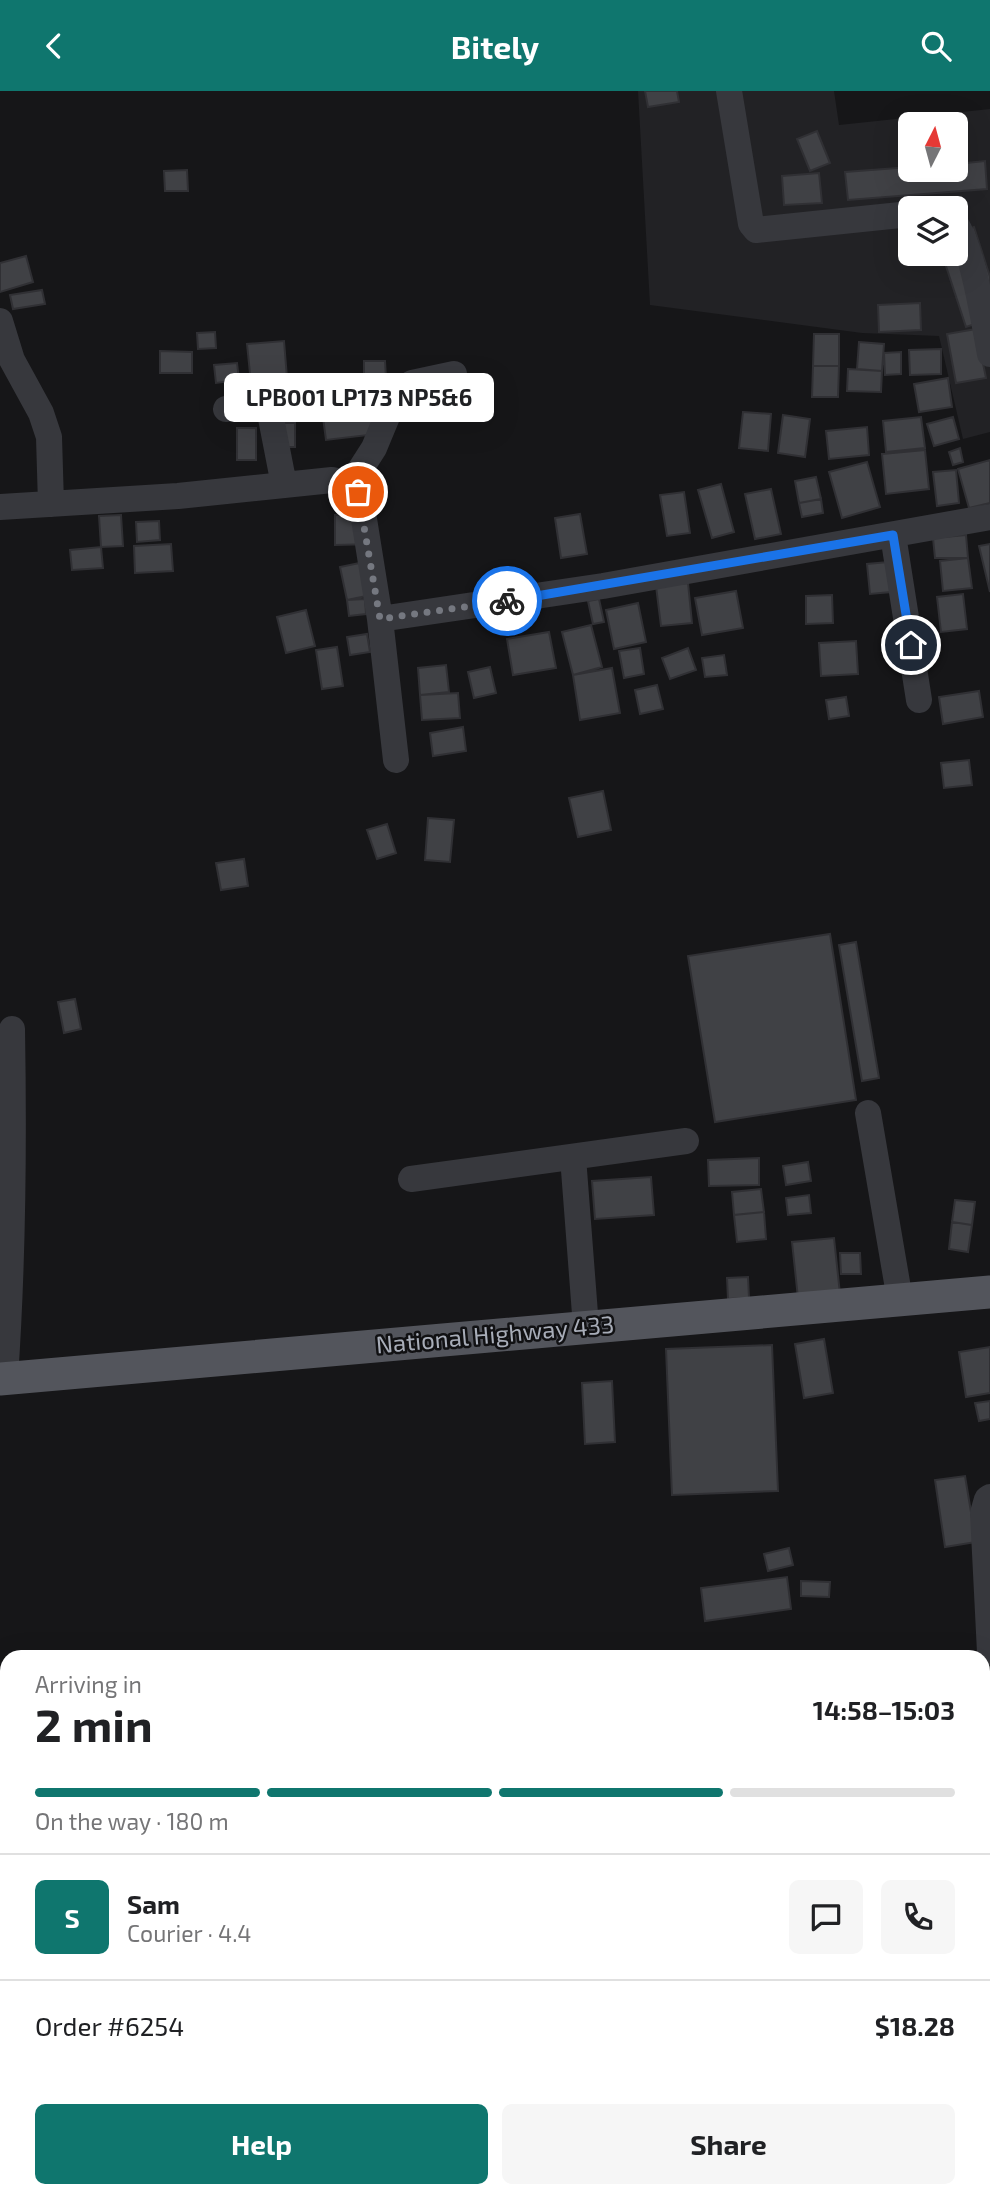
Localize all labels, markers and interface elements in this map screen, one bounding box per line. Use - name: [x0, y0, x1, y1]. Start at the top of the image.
- icon: back: [35, 27, 73, 65]
- text: Bitely: [451, 27, 539, 65]
- icon: search: [917, 27, 955, 65]
- north arrow: [898, 112, 968, 182]
- map controls: [898, 112, 968, 266]
- button: layers: [898, 196, 968, 266]
- callout: LPB001 LP173 NP5&6: [223, 373, 493, 422]
- text: LPB001 LP173 NP5&6: [246, 383, 472, 411]
- pin: [328, 462, 388, 522]
- icon: bag: [339, 473, 377, 511]
- courier: [472, 566, 542, 636]
- icon: bike: [488, 582, 526, 620]
- pin: [881, 615, 941, 675]
- icon: home: [892, 626, 930, 664]
- street label: National Highway 433: [375, 1309, 615, 1358]
- text: Arriving in: [35, 1670, 142, 1698]
- text: 14:58–15:03: [813, 1694, 955, 1725]
- text: 2 min: [35, 1696, 153, 1751]
- text: On the way · 180 m: [35, 1807, 229, 1835]
- button: chat: [789, 1880, 863, 1954]
- button: phone: [881, 1880, 955, 1954]
- text: Sam: [127, 1888, 180, 1919]
- text: S: [64, 1902, 80, 1933]
- text: Courier · 4.4: [127, 1919, 251, 1947]
- text: Order #6254: [35, 2010, 184, 2041]
- text: $18.28: [875, 2010, 955, 2041]
- button: Help: [35, 2104, 488, 2184]
- button: Share: [502, 2104, 955, 2184]

